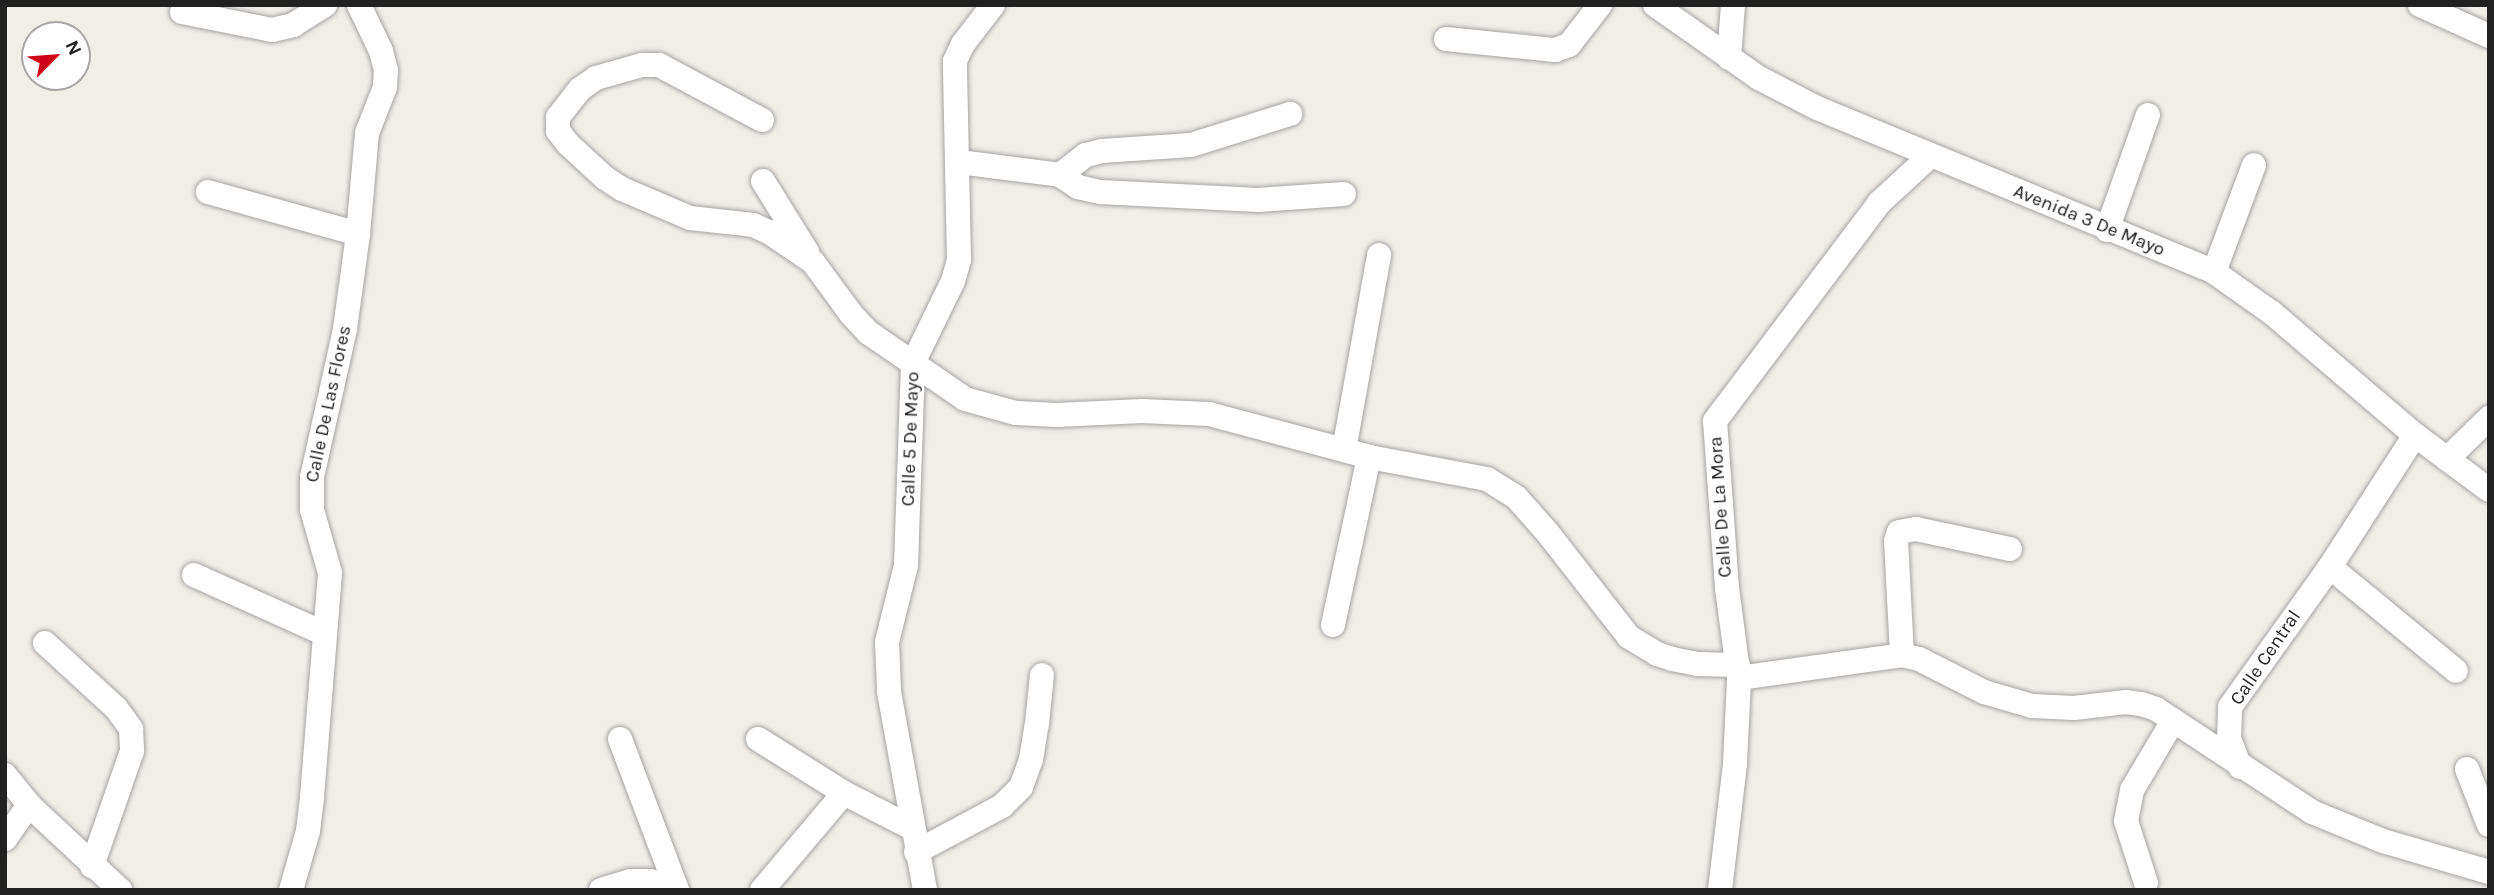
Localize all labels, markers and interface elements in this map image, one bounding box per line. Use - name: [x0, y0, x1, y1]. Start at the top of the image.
- north arrow: [21, 21, 91, 91]
- text: N: [60, 37, 86, 59]
- street label: Avenida 3 De Mayo: [2010, 180, 2168, 262]
- street label: Calle De Las Flores: [301, 323, 357, 485]
- street label: Calle 5 De Mayo: [897, 371, 925, 507]
- street label: Calle De La Mora: [1705, 436, 1737, 578]
- street label: Calle Central: [2226, 606, 2306, 710]

